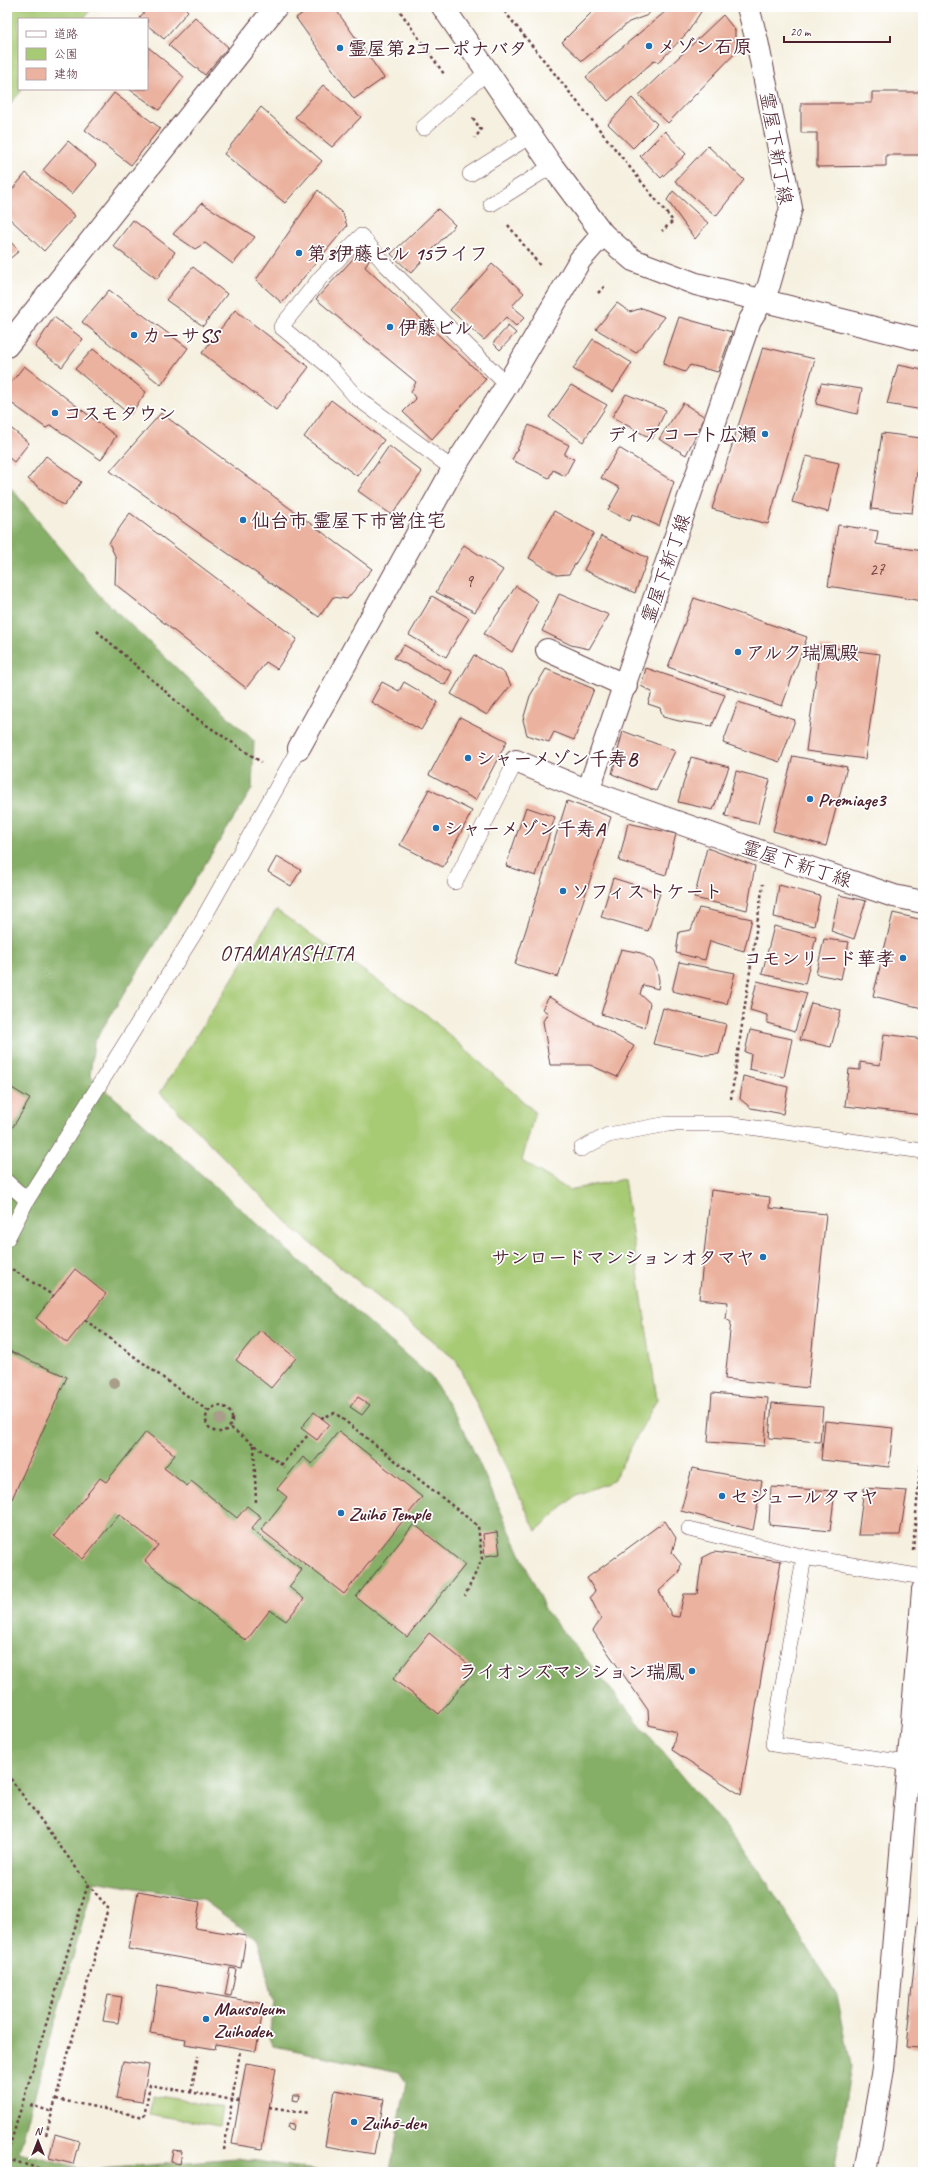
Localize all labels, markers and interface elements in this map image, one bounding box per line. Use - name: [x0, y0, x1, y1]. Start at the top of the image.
- legend: [18, 18, 148, 90]
- scale bar: [784, 18, 890, 44]
- text: 20 m: [790, 24, 812, 40]
- text: 道路: [54, 26, 78, 42]
- place label: メゾン石原: [657, 35, 752, 59]
- place label: 霊屋第2コーポナバタ: [348, 37, 528, 61]
- marker: メゾン石原: [644, 41, 654, 51]
- marker: 霊屋第2コーポナバタ: [335, 43, 345, 53]
- text: 公園: [54, 46, 78, 62]
- text: 建物: [54, 66, 78, 82]
- street label: 霊屋下新丁線: [754, 90, 798, 206]
- place label: 第3伊藤ビル 15ライフ: [307, 242, 488, 266]
- marker: 第3伊藤ビル 15ライフ: [294, 248, 304, 258]
- place label: 伊藤ビル: [398, 316, 474, 340]
- marker: 伊藤ビル: [385, 322, 395, 332]
- place label: カーサSS: [142, 324, 221, 348]
- marker: カーサSS: [129, 330, 139, 340]
- place label: コスモタウン: [63, 402, 176, 426]
- marker: コスモタウン: [50, 408, 60, 418]
- place label: ディアコート広瀬: [607, 423, 757, 447]
- marker: ディアコート広瀬: [760, 429, 770, 439]
- place label: 仙台市 霊屋下市営住宅: [251, 509, 446, 533]
- street label: 霊屋下新丁線: [636, 511, 696, 626]
- marker: 仙台市 霊屋下市営住宅: [238, 515, 248, 525]
- house number: 27: [869, 559, 886, 580]
- house number: 9: [465, 571, 474, 592]
- place label: アルク瑞鳳殿: [746, 641, 859, 665]
- marker: アルク瑞鳳殿: [733, 647, 743, 657]
- place label: シャーメゾン千寿B: [476, 747, 639, 771]
- marker: シャーメゾン千寿B: [463, 753, 473, 763]
- place label: Premiage3: [818, 788, 888, 812]
- marker: Premiage3: [805, 794, 815, 804]
- place label: シャーメゾン千寿A: [444, 817, 606, 841]
- marker: シャーメゾン千寿A: [431, 823, 441, 833]
- street label: 霊屋下新丁線: [739, 835, 855, 893]
- place label: ソフィストケート: [571, 880, 723, 904]
- marker: ソフィストケート: [558, 886, 568, 896]
- district label: OTAMAYASHITA: [220, 940, 355, 966]
- place label: コモンリード華孝: [743, 947, 895, 971]
- marker: コモンリード華孝: [898, 953, 908, 963]
- place label: サンロードマンションオタマヤ: [491, 1246, 755, 1270]
- marker: サンロードマンションオタマヤ: [758, 1252, 768, 1262]
- place label: セジュールタマヤ: [730, 1485, 879, 1509]
- marker: セジュールタマヤ: [717, 1491, 727, 1501]
- place label: Zuihō Temple: [349, 1502, 432, 1526]
- marker: Zuihō Temple: [336, 1508, 346, 1518]
- place label: ライオンズマンション瑞鳳: [458, 1660, 684, 1684]
- marker: ライオンズマンション瑞鳳: [687, 1666, 697, 1676]
- place label: Mausoleum Zuihoden: [214, 1997, 286, 2043]
- marker: Mausoleum Zuihoden: [201, 2014, 211, 2024]
- place label: Zuihō-den: [362, 2111, 427, 2135]
- marker: Zuihō-den: [349, 2117, 359, 2127]
- north arrow: [18, 2121, 58, 2161]
- text: N: [35, 2124, 44, 2138]

